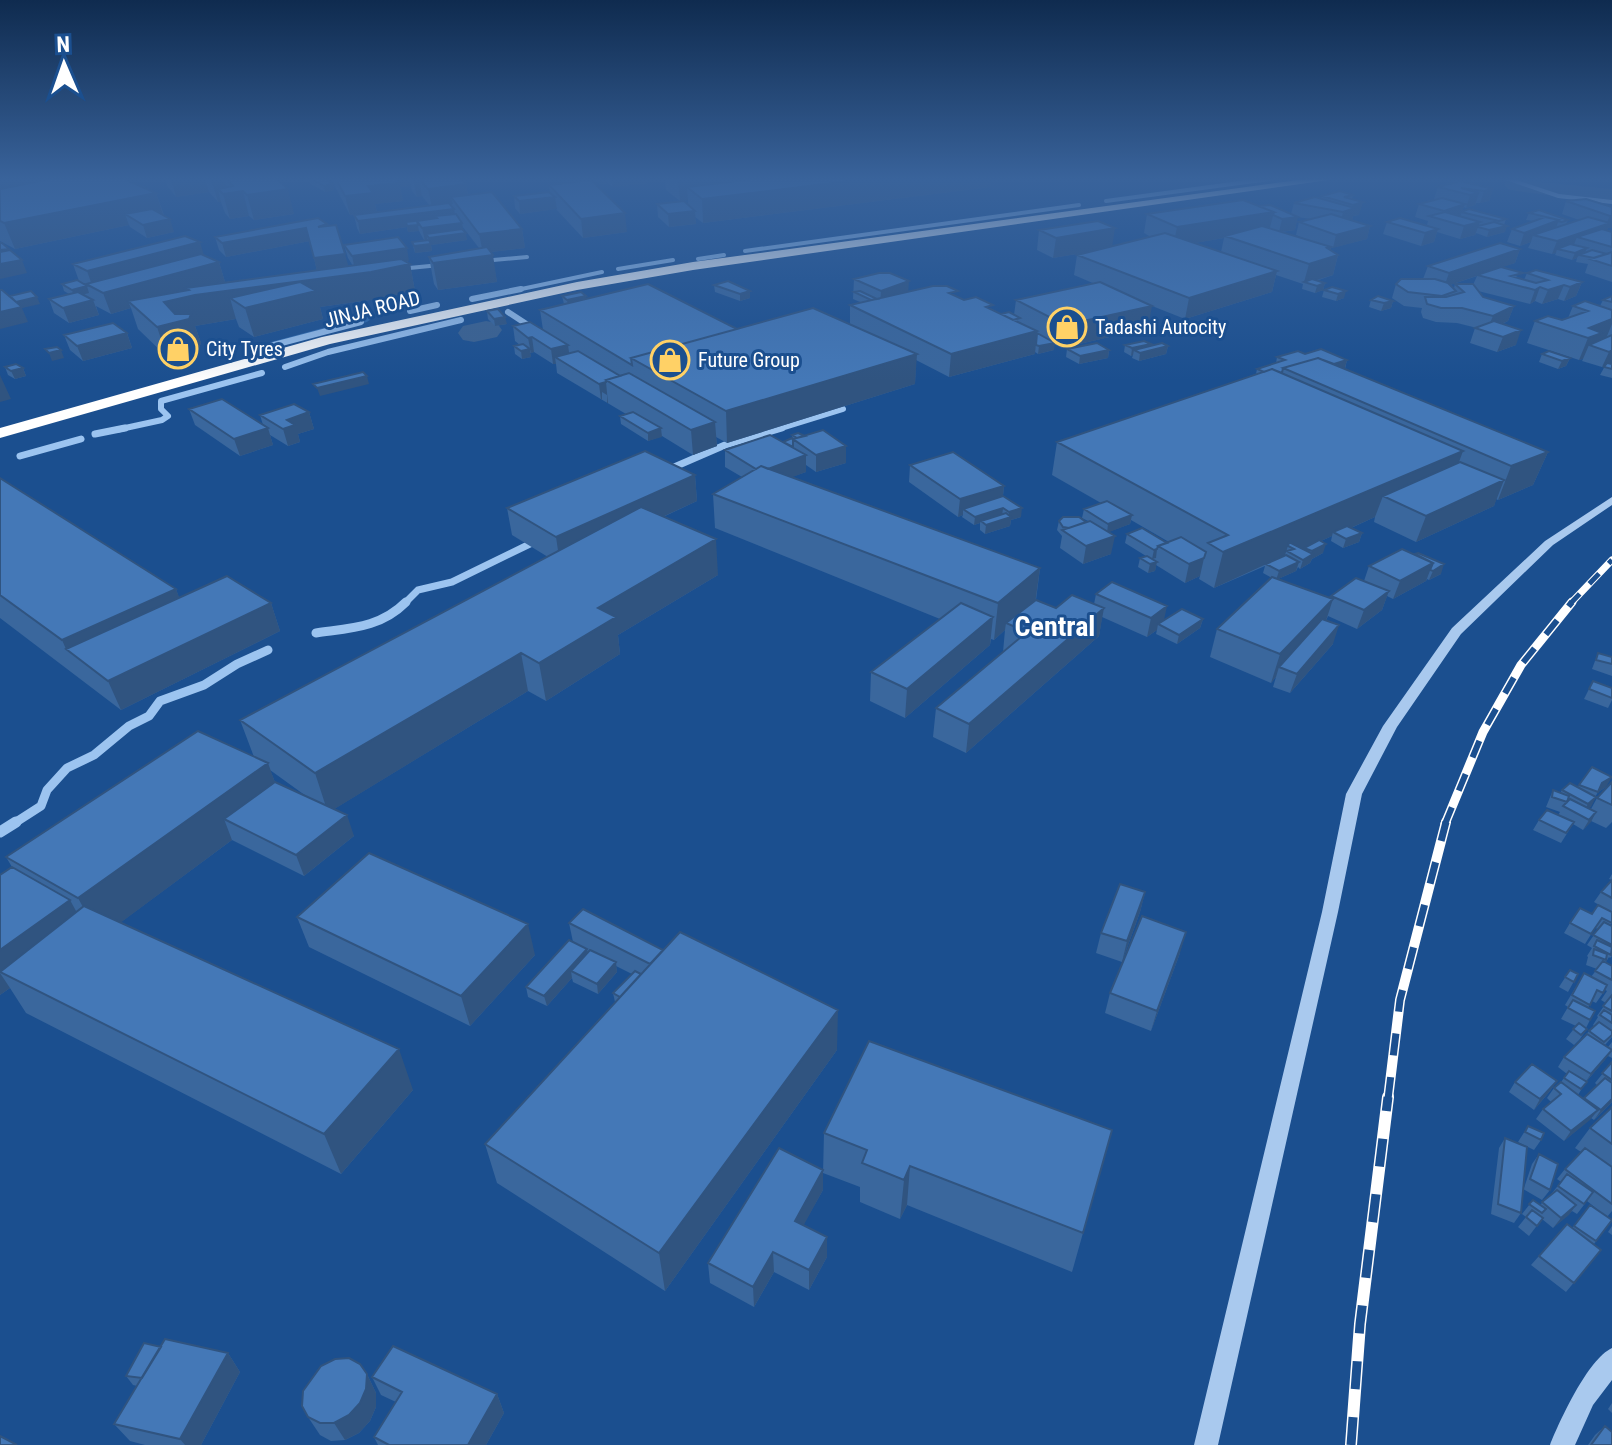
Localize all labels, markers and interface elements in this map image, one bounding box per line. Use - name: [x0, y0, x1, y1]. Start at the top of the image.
- north arrow: [24, 24, 104, 104]
- text: N: [56, 32, 70, 57]
- street label: JINJA ROAD: [322, 285, 422, 333]
- shop icon: Tadashi Autocity: [1046, 306, 1088, 348]
- place label: Tadashi Autocity: [1095, 315, 1226, 339]
- shop icon: City Tyres: [157, 328, 199, 370]
- place label: City Tyres: [206, 337, 283, 361]
- shop icon: Future Group: [649, 339, 691, 381]
- place label: Future Group: [698, 348, 800, 372]
- district label: Central: [1015, 610, 1095, 643]

